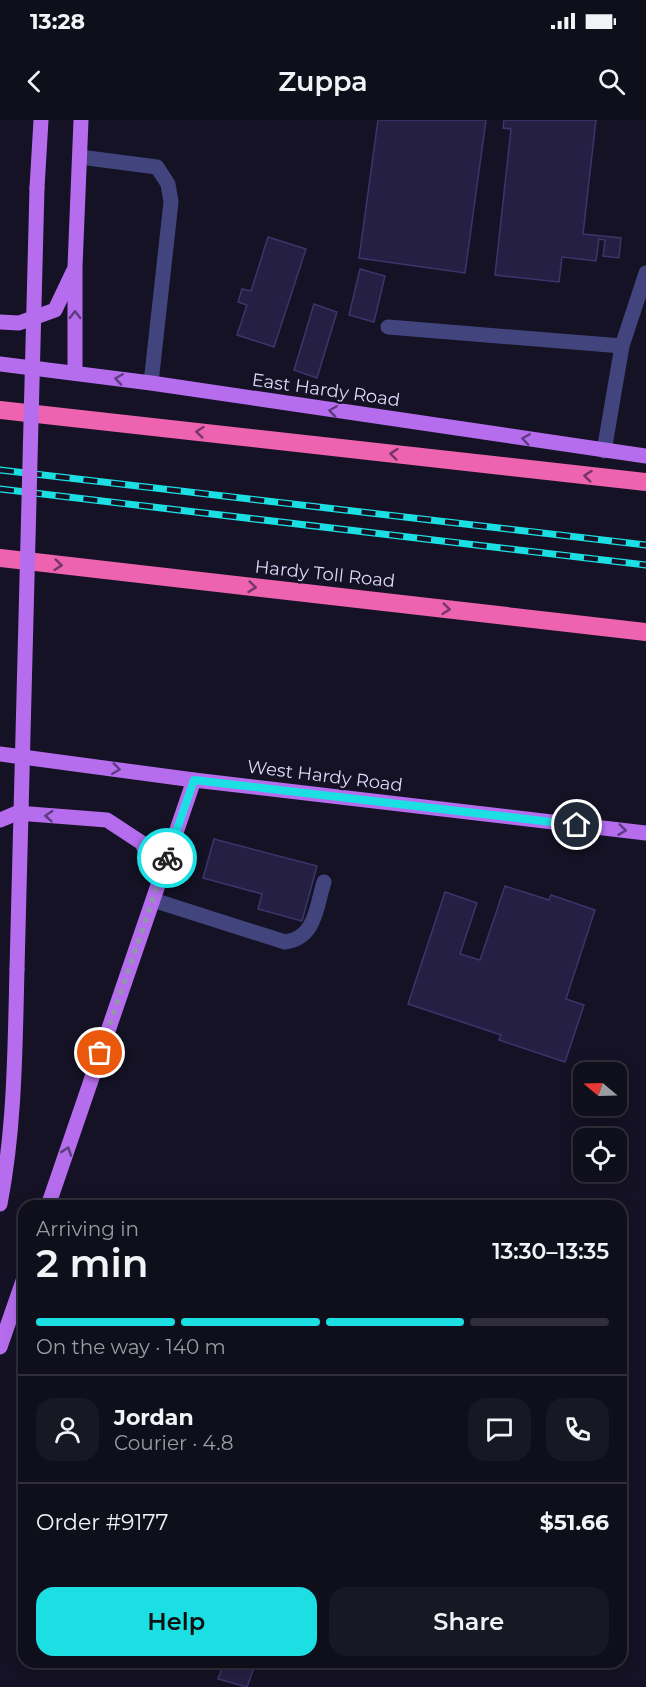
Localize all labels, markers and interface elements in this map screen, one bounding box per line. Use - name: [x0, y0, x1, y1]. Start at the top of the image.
- text: 13:28: [30, 8, 85, 35]
- icon: back: [18, 65, 51, 98]
- text: Zuppa: [278, 65, 368, 98]
- icon: search: [595, 65, 628, 98]
- one-way arrow: [69, 310, 81, 319]
- street label: East Hardy Road: [251, 369, 401, 411]
- one-way arrow: [115, 374, 124, 386]
- one-way arrow: [328, 405, 337, 417]
- one-way arrow: [196, 426, 205, 439]
- one-way arrow: [521, 434, 530, 446]
- one-way arrow: [390, 448, 399, 461]
- one-way arrow: [583, 470, 592, 483]
- street label: Hardy Toll Road: [254, 556, 396, 592]
- one-way arrow: [54, 558, 63, 570]
- one-way arrow: [247, 580, 256, 593]
- one-way arrow: [441, 602, 450, 615]
- street label: West Hardy Road: [246, 756, 404, 796]
- one-way arrow: [111, 762, 120, 774]
- pin: [551, 799, 602, 850]
- icon: home: [560, 808, 593, 841]
- one-way arrow: [44, 809, 53, 822]
- one-way arrow: [617, 823, 627, 836]
- courier: [137, 828, 197, 888]
- icon: bike: [151, 842, 184, 875]
- pin: [74, 1027, 125, 1078]
- icon: bag: [83, 1036, 116, 1069]
- north arrow: [573, 1062, 627, 1116]
- map controls: [573, 1062, 627, 1182]
- button: locate: [573, 1128, 627, 1182]
- one-way arrow: [60, 1146, 73, 1157]
- text: Arriving in: [36, 1217, 139, 1241]
- text: 13:30–13:35: [492, 1238, 609, 1265]
- text: 2 min: [36, 1239, 149, 1287]
- text: On the way · 140 m: [36, 1335, 226, 1359]
- button: person: [36, 1398, 99, 1461]
- button: chat: [468, 1398, 531, 1461]
- button: phone: [546, 1398, 609, 1461]
- text: Jordan: [114, 1404, 194, 1431]
- text: Courier · 4.8: [114, 1431, 233, 1455]
- text: Order #9177: [36, 1509, 168, 1536]
- text: $51.66: [540, 1509, 609, 1536]
- button: Help: [36, 1587, 317, 1656]
- button: Share: [329, 1587, 609, 1656]

